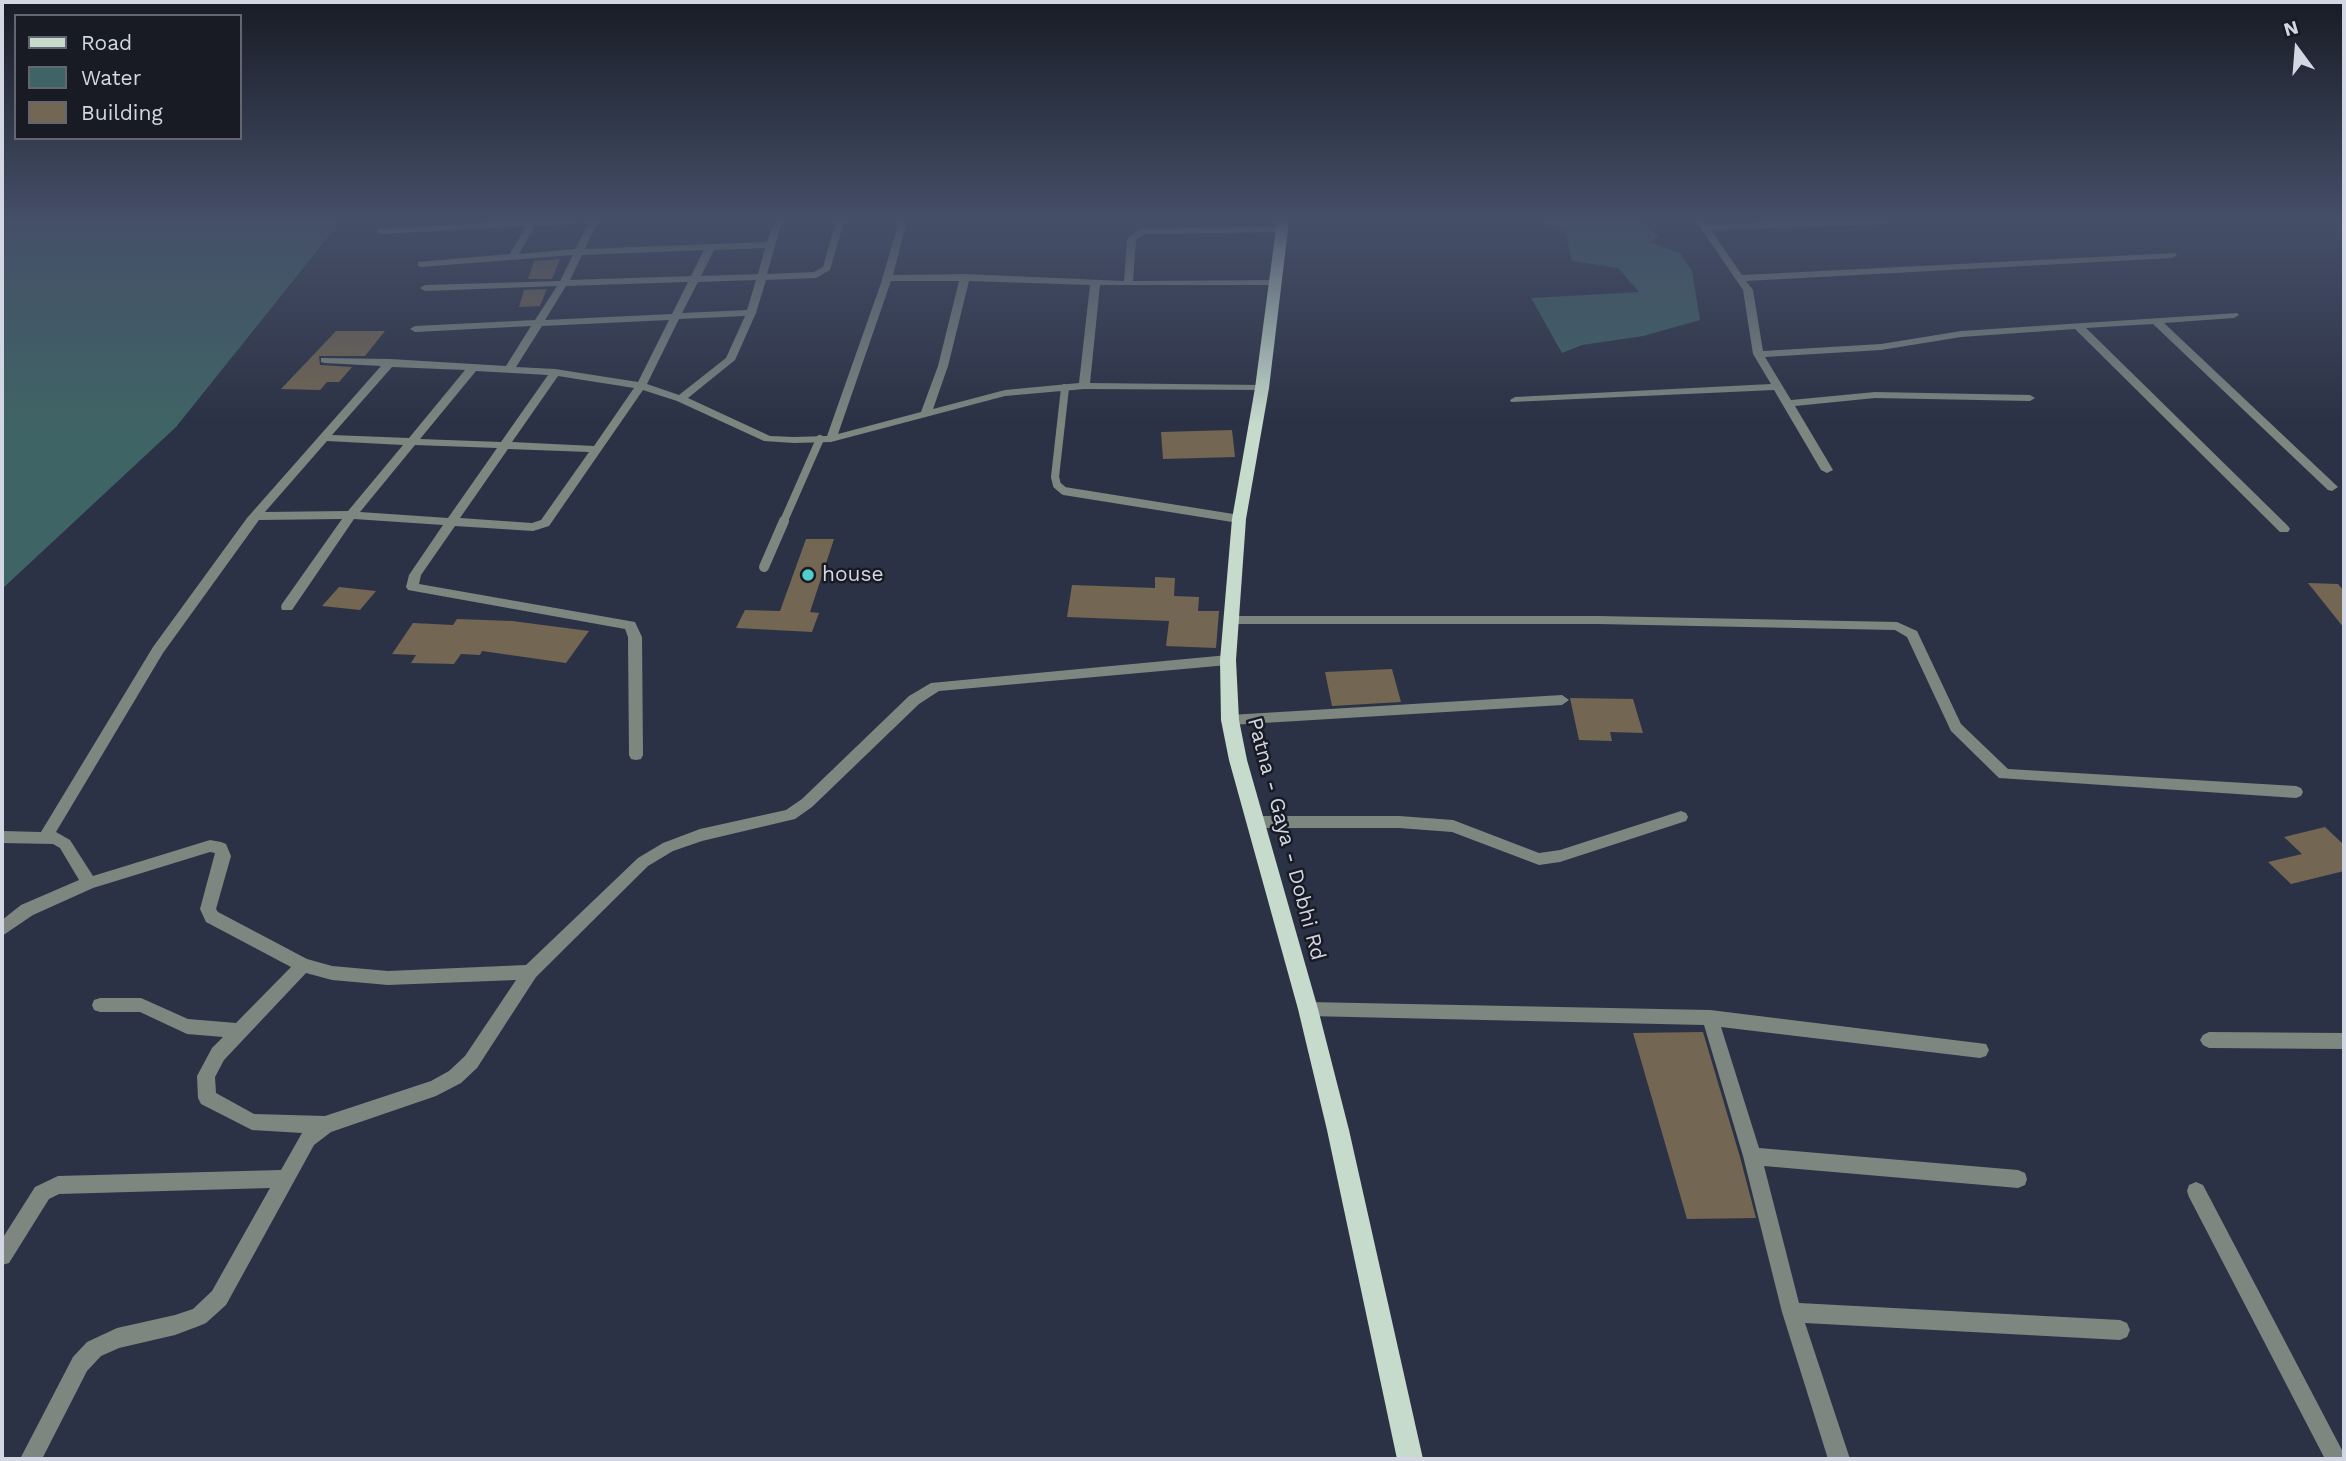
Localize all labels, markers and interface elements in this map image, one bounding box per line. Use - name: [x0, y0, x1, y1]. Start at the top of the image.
- legend: [14, 14, 242, 140]
- north arrow: [2262, 14, 2332, 84]
- text: N: [2281, 15, 2301, 41]
- text: Road: [81, 30, 132, 55]
- text: Water: [81, 65, 141, 90]
- text: Building: [81, 100, 163, 125]
- place label: house: [822, 562, 884, 588]
- marker: house: [800, 567, 816, 583]
- street label: Patna - Gaya - Dobhi Rd: [1241, 715, 1331, 963]

